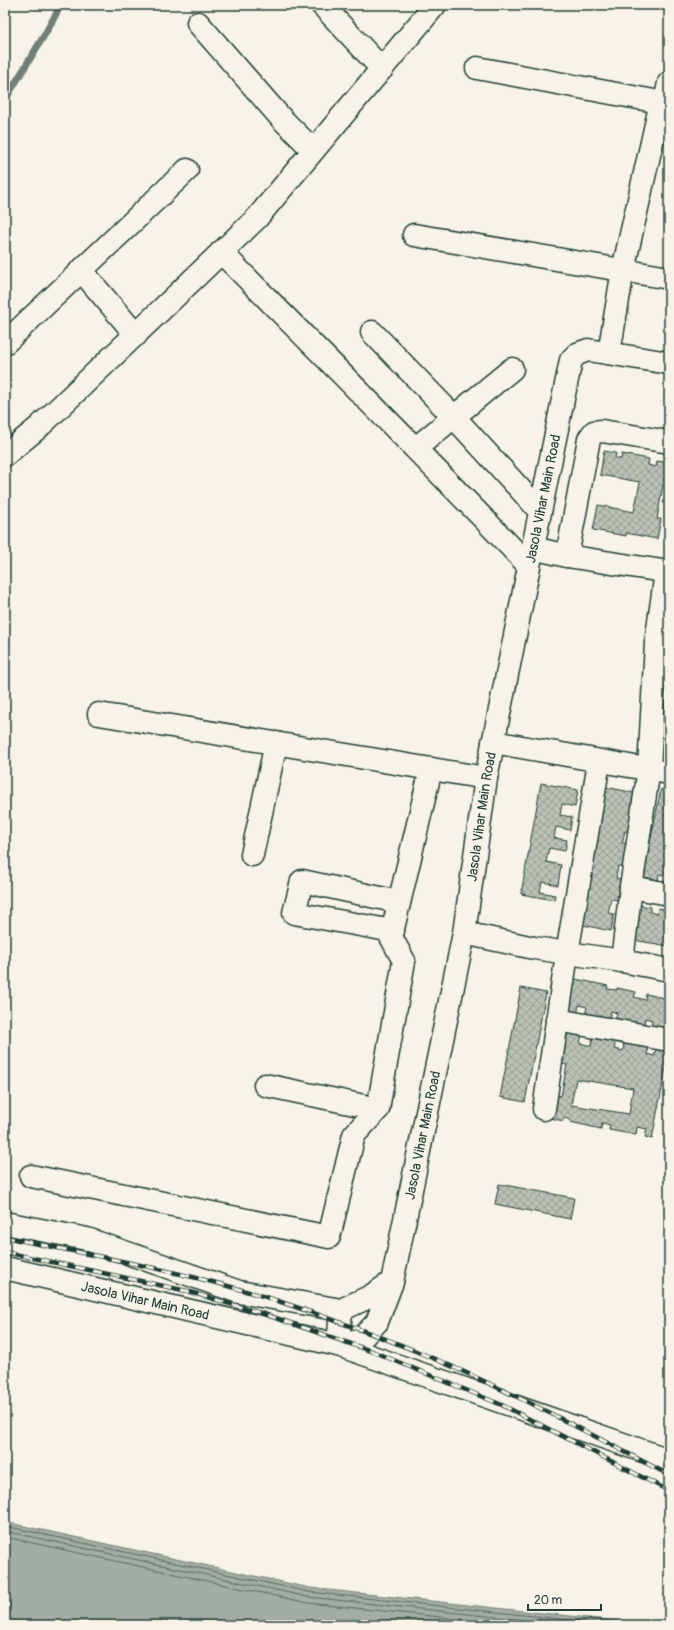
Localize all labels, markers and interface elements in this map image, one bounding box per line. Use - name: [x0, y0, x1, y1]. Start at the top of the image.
- street label: Jasola Vihar Main Road: [521, 433, 564, 565]
- street label: Jasola Vihar Main Road: [463, 750, 500, 883]
- street label: Jasola Vihar Main Road: [401, 1069, 444, 1201]
- street label: Jasola Vihar Main Road: [80, 1277, 211, 1324]
- scale bar: [528, 1586, 601, 1612]
- text: 20 m: [534, 1593, 563, 1608]

